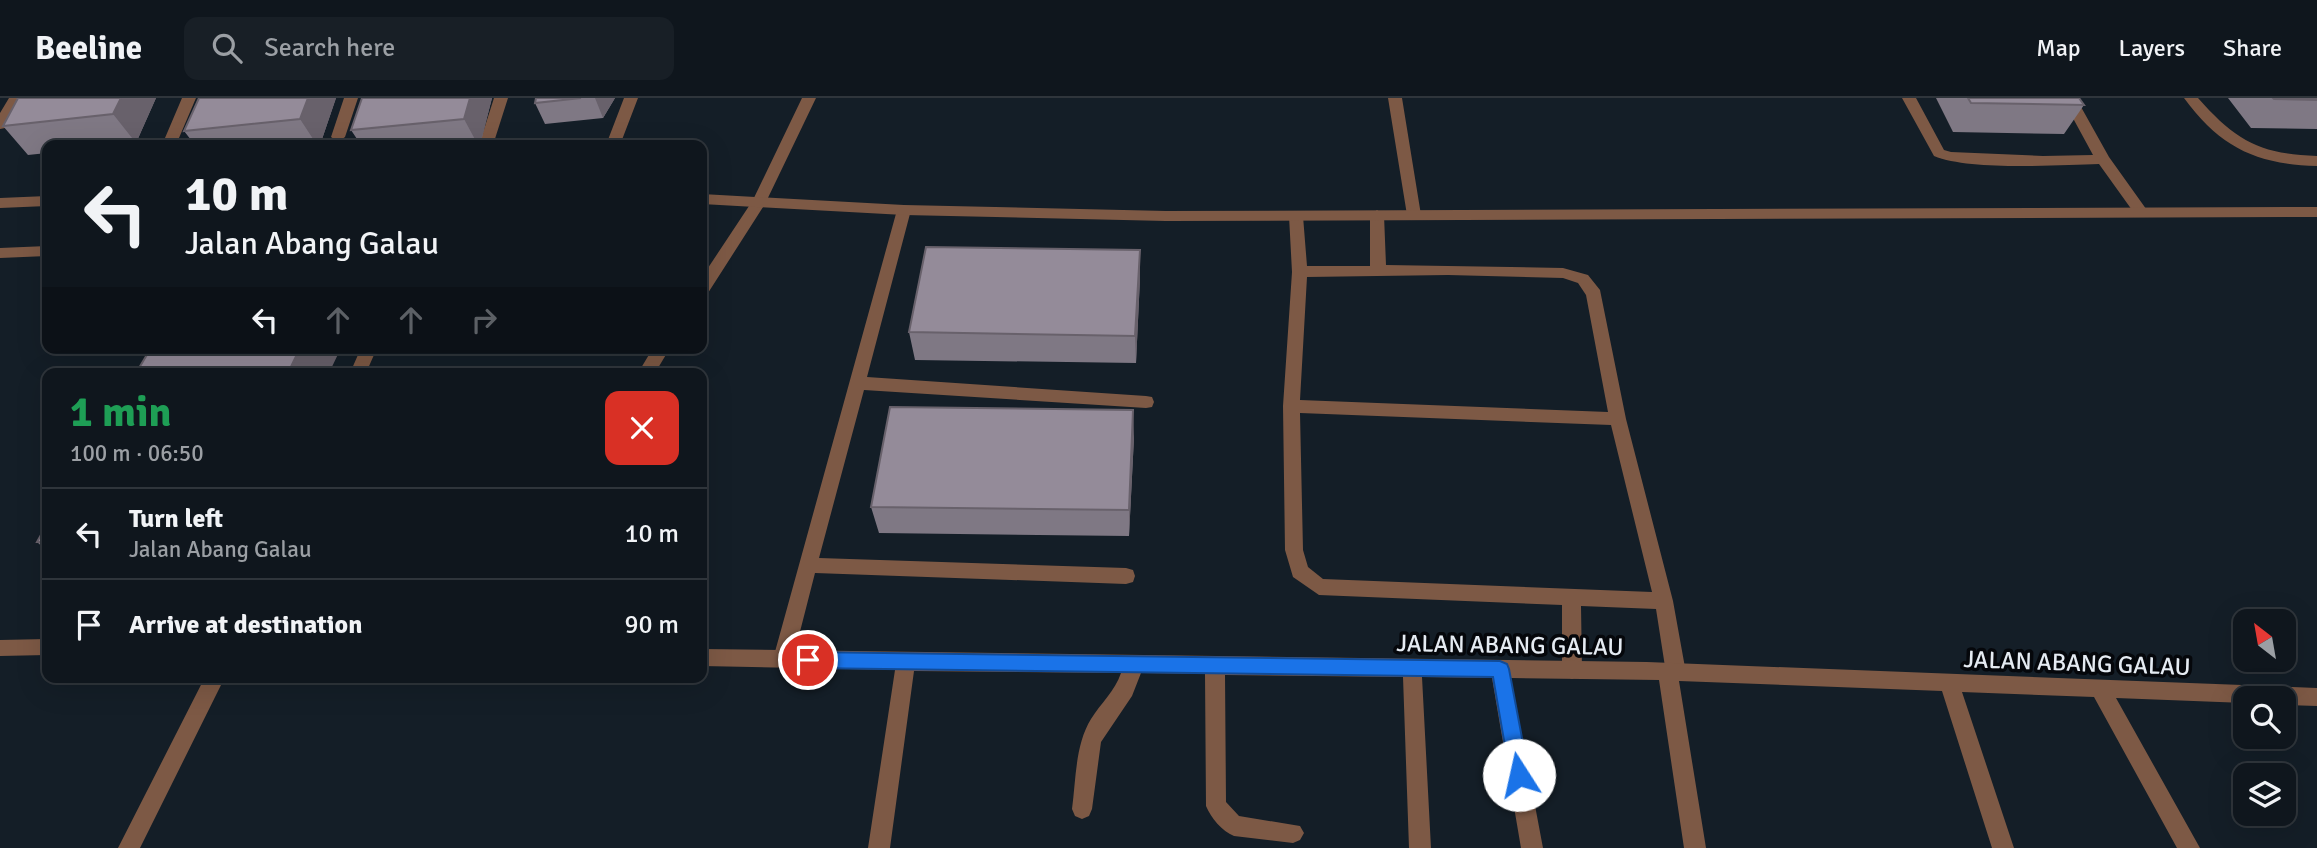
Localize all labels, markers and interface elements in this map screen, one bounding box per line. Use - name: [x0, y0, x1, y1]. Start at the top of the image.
- search box: [184, 17, 674, 80]
- text: Beeline: [35, 28, 142, 69]
- icon: search: [208, 29, 246, 67]
- text: Search here: [264, 32, 395, 64]
- text: Map: [2036, 33, 2081, 63]
- text: Layers: [2119, 33, 2185, 63]
- text: Share: [2223, 33, 2282, 63]
- text: 10 m: [185, 164, 288, 224]
- icon: left: [70, 168, 161, 259]
- text: Jalan Abang Galau: [185, 224, 439, 263]
- icon: left: [246, 301, 284, 339]
- icon: ahead: [319, 301, 357, 339]
- icon: ahead: [392, 301, 430, 339]
- icon: right: [465, 301, 503, 339]
- text: 1 min: [70, 387, 171, 438]
- button: close: [605, 391, 679, 465]
- text: 100 m · 06:50: [70, 439, 204, 468]
- text: Turn left: [129, 503, 223, 535]
- icon: left: [70, 515, 108, 553]
- text: 10 m: [624, 518, 679, 550]
- text: Jalan Abang Galau: [129, 535, 312, 564]
- icon: arrive: [70, 606, 108, 644]
- text: Arrive at destination: [129, 609, 362, 641]
- text: 90 m: [624, 609, 679, 641]
- north arrow: [2233, 609, 2296, 672]
- map controls: [2233, 609, 2296, 826]
- street label: JALAN ABANG GALAU: [1396, 628, 1624, 662]
- pin: [778, 630, 838, 690]
- icon: arrive: [789, 641, 827, 679]
- street label: JALAN ABANG GALAU: [1963, 644, 2191, 682]
- button: search: [2233, 686, 2296, 749]
- position arrow: [1482, 738, 1556, 812]
- button: layers: [2233, 763, 2296, 826]

